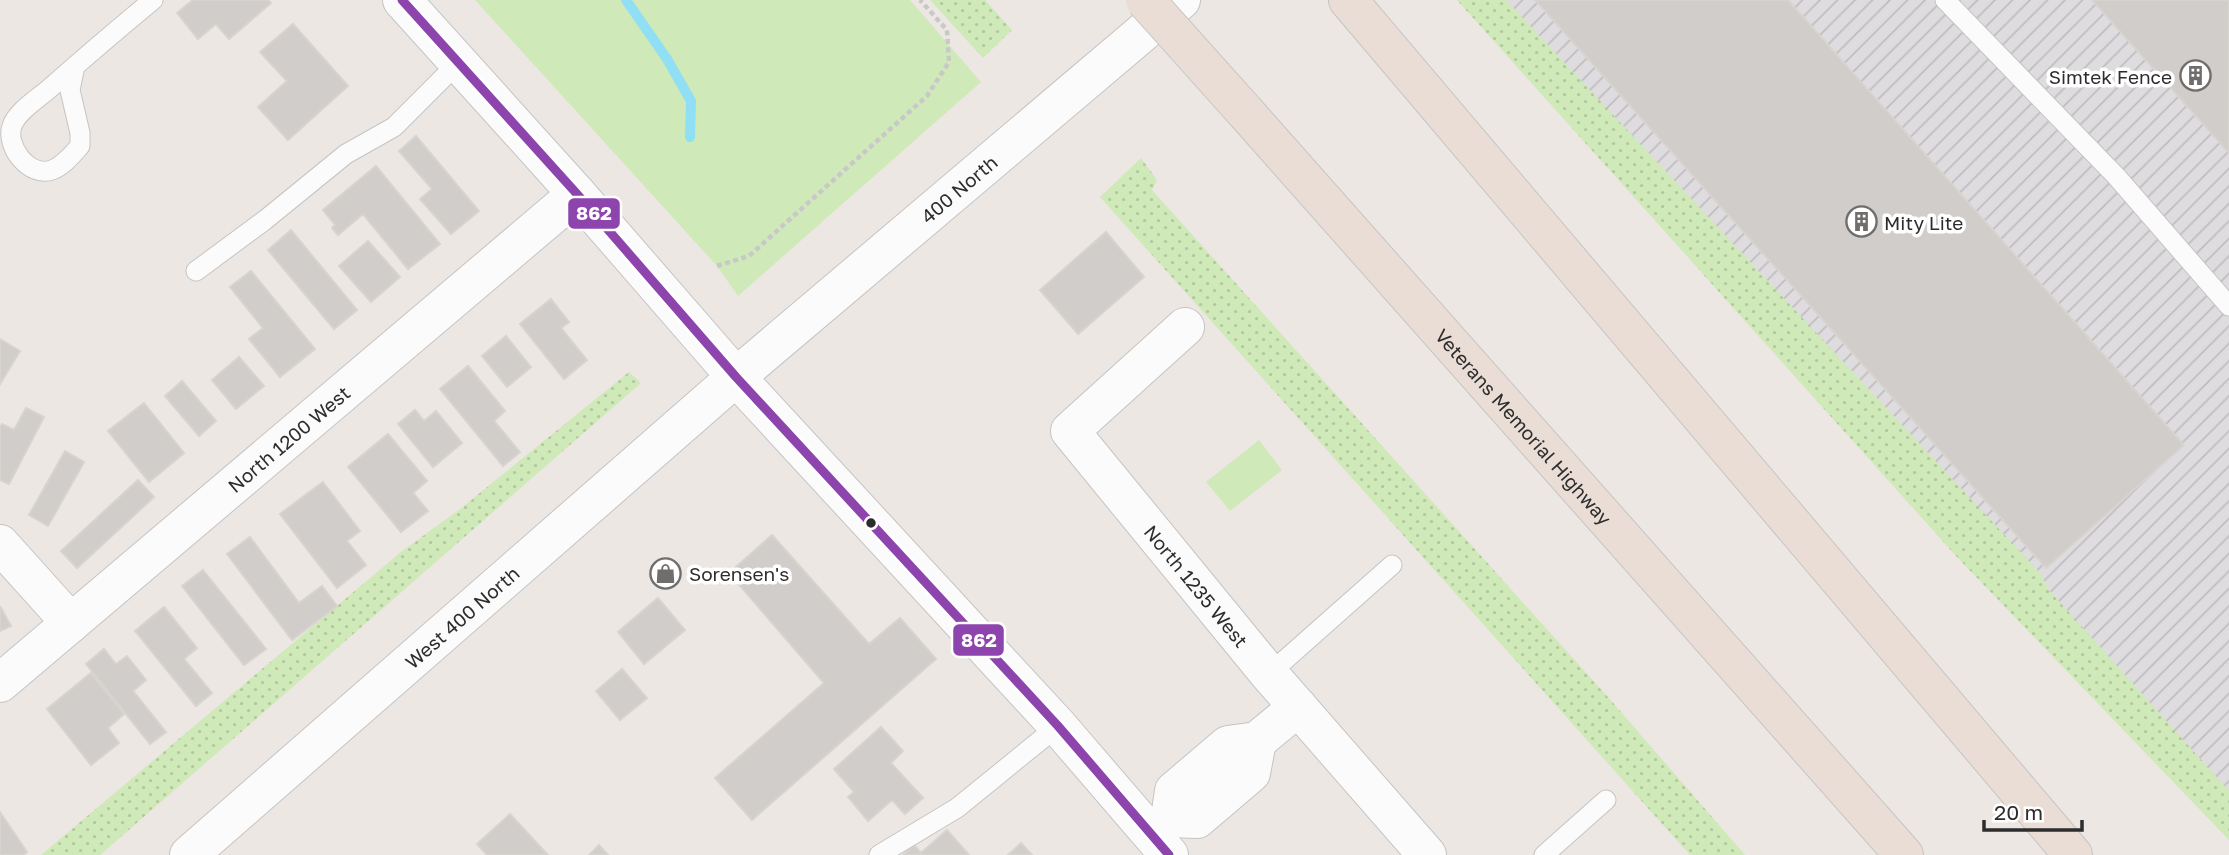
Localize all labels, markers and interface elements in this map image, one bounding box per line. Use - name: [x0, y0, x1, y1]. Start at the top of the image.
- building icon: Simtek Fence: [2178, 59, 2212, 93]
- place label: Simtek Fence: [2049, 65, 2172, 88]
- street label: 400 North: [916, 150, 1001, 227]
- line badge: 862: [567, 197, 621, 230]
- text: 862: [576, 201, 612, 224]
- building icon: Mity Lite: [1844, 205, 1878, 239]
- place label: Mity Lite: [1884, 211, 1963, 234]
- street label: Veterans Memorial Highway: [1431, 324, 1617, 529]
- street label: North 1200 West: [223, 381, 354, 497]
- unlabelled marker: [864, 516, 878, 530]
- street label: North 1235 West: [1140, 520, 1253, 651]
- shop icon: Sorensen's: [649, 556, 683, 590]
- street label: West 400 North: [400, 561, 523, 673]
- place label: Sorensen's: [689, 562, 789, 585]
- line badge: 862: [952, 623, 1005, 657]
- text: 862: [961, 628, 997, 651]
- scale bar: [1984, 788, 2082, 832]
- text: 20 m: [1994, 799, 2043, 825]

